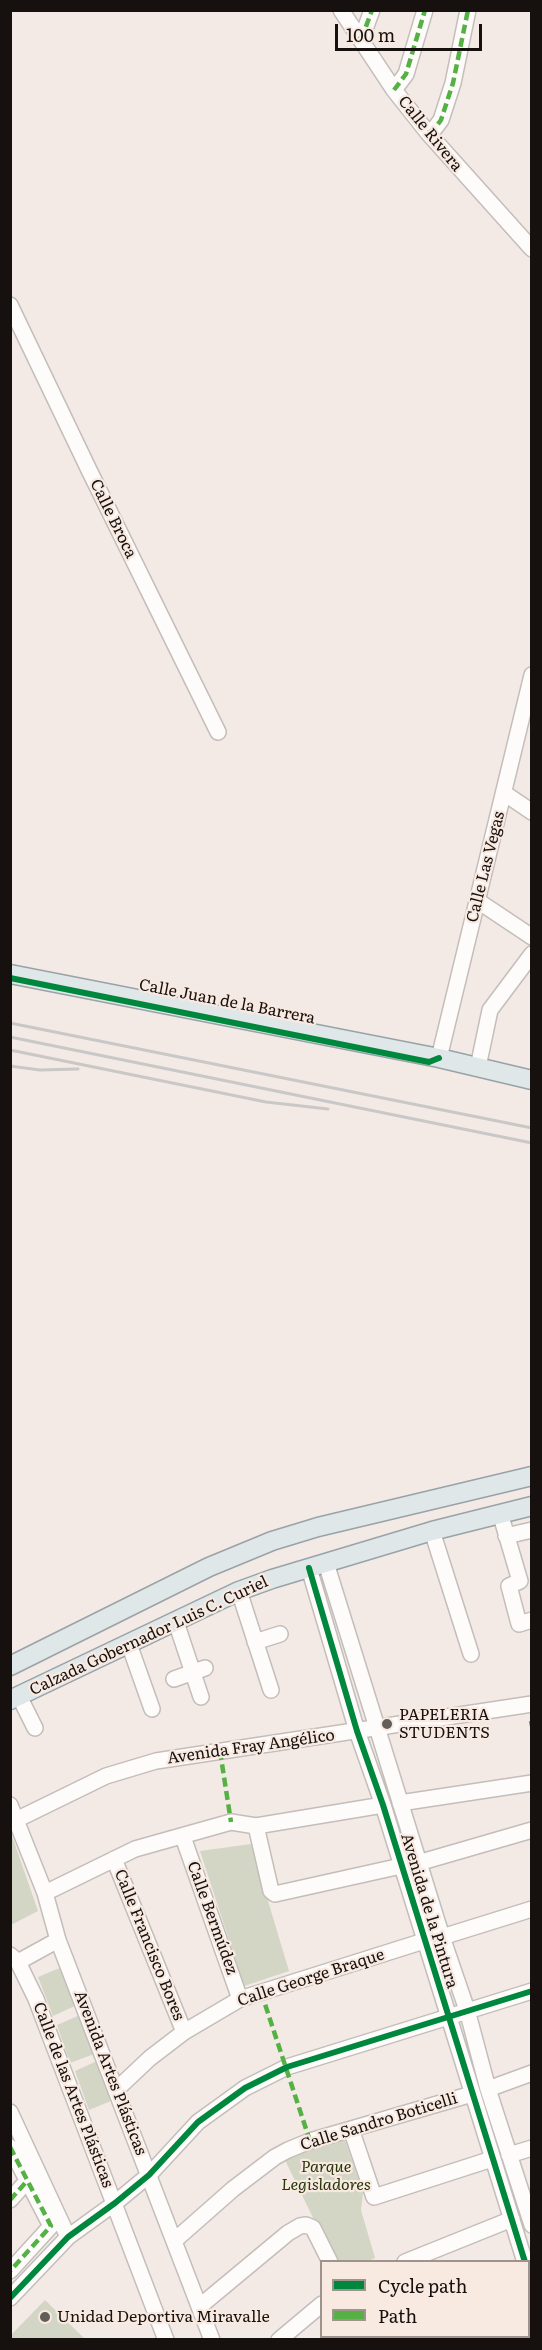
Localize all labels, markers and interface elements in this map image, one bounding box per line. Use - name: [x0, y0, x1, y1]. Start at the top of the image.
- scale bar: [338, 12, 485, 50]
- text: 100 m: [346, 21, 395, 48]
- street label: Calle Rivera: [394, 92, 466, 176]
- street label: Calle Broca: [86, 476, 140, 562]
- street label: Calle Las Vegas: [463, 809, 509, 925]
- street label: Calle Juan de la Barrera: [137, 975, 317, 1029]
- street label: Calzada Gobernador Luis C. Curiel: [27, 1572, 271, 1700]
- place label: PAPELERIA STUDENTS: [399, 1705, 490, 1743]
- marker: PAPELERIA STUDENTS: [380, 1717, 394, 1731]
- street label: Avenida Fray Angélico: [166, 1726, 336, 1768]
- street label: Avenida de la Pintura: [396, 1831, 462, 1991]
- street label: Calle Bermúdez: [183, 1859, 241, 1977]
- street label: Calle Francisco Bores: [110, 1867, 188, 2023]
- street label: Calle George Braque: [235, 1945, 387, 2011]
- street label: Avenida Artes Plásticas: [70, 1988, 150, 2158]
- street label: Calle de las Artes Plásticas: [29, 2000, 117, 2190]
- street label: Calle Sandro Boticelli: [298, 2089, 460, 2155]
- park label: Parque Legisladores: [281, 2157, 371, 2195]
- legend: [320, 2260, 530, 2338]
- text: Cycle path: [378, 2272, 467, 2299]
- text: Path: [378, 2302, 417, 2329]
- place label: Unidad Deportiva Miravalle: [57, 2307, 270, 2327]
- marker: Unidad Deportiva Miravalle: [38, 2310, 52, 2324]

